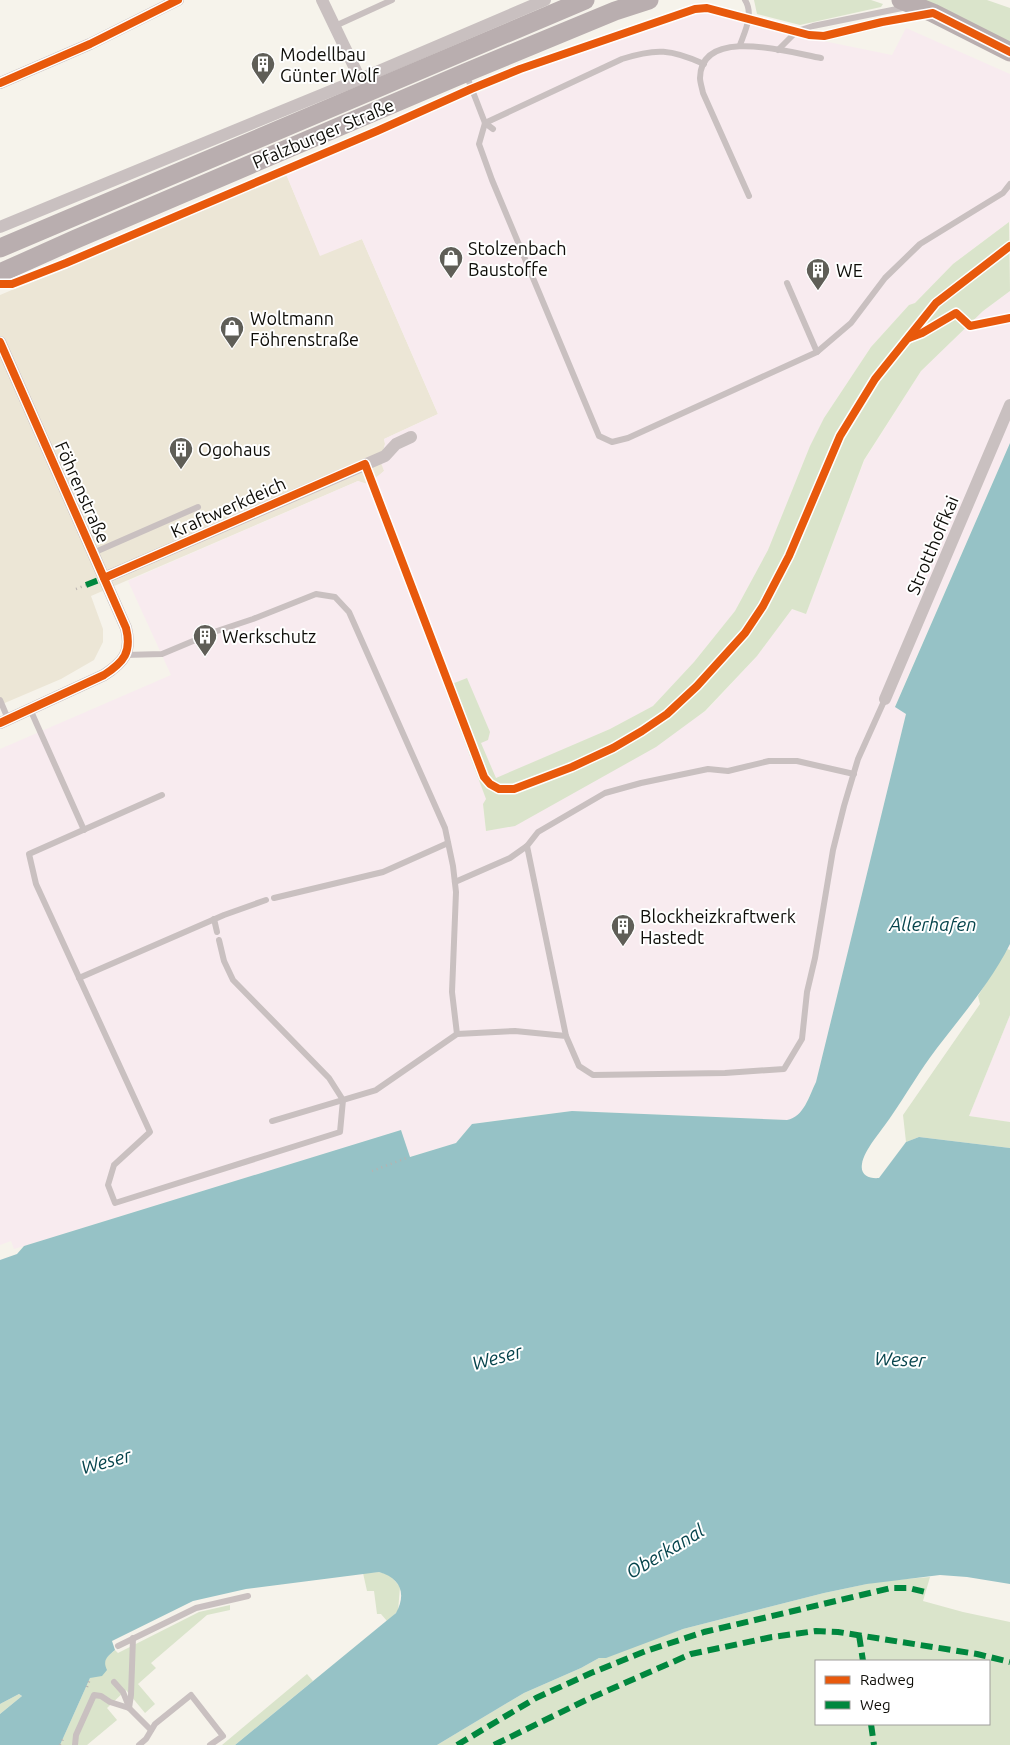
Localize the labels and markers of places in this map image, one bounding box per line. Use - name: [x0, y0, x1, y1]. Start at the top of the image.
- place label: Modellbau Günter Wolf: [280, 44, 379, 85]
- building icon: Modellbau Günter Wolf: [250, 51, 276, 85]
- place label: Stolzenbach Baustoffe: [468, 238, 567, 279]
- shop icon: Stolzenbach Baustoffe: [438, 245, 464, 279]
- building icon: WE: [805, 257, 831, 291]
- place label: WE: [836, 260, 863, 280]
- place label: Woltmann Föhrenstraße: [250, 308, 359, 349]
- shop icon: Woltmann Föhrenstraße: [219, 315, 245, 349]
- building icon: Ogohaus: [168, 436, 194, 470]
- place label: Ogohaus: [198, 439, 271, 459]
- building icon: Werkschutz: [192, 623, 218, 657]
- place label: Werkschutz: [222, 626, 316, 646]
- place label: Blockheizkraftwerk Hastedt: [640, 906, 796, 947]
- building icon: Blockheizkraftwerk Hastedt: [610, 913, 636, 947]

